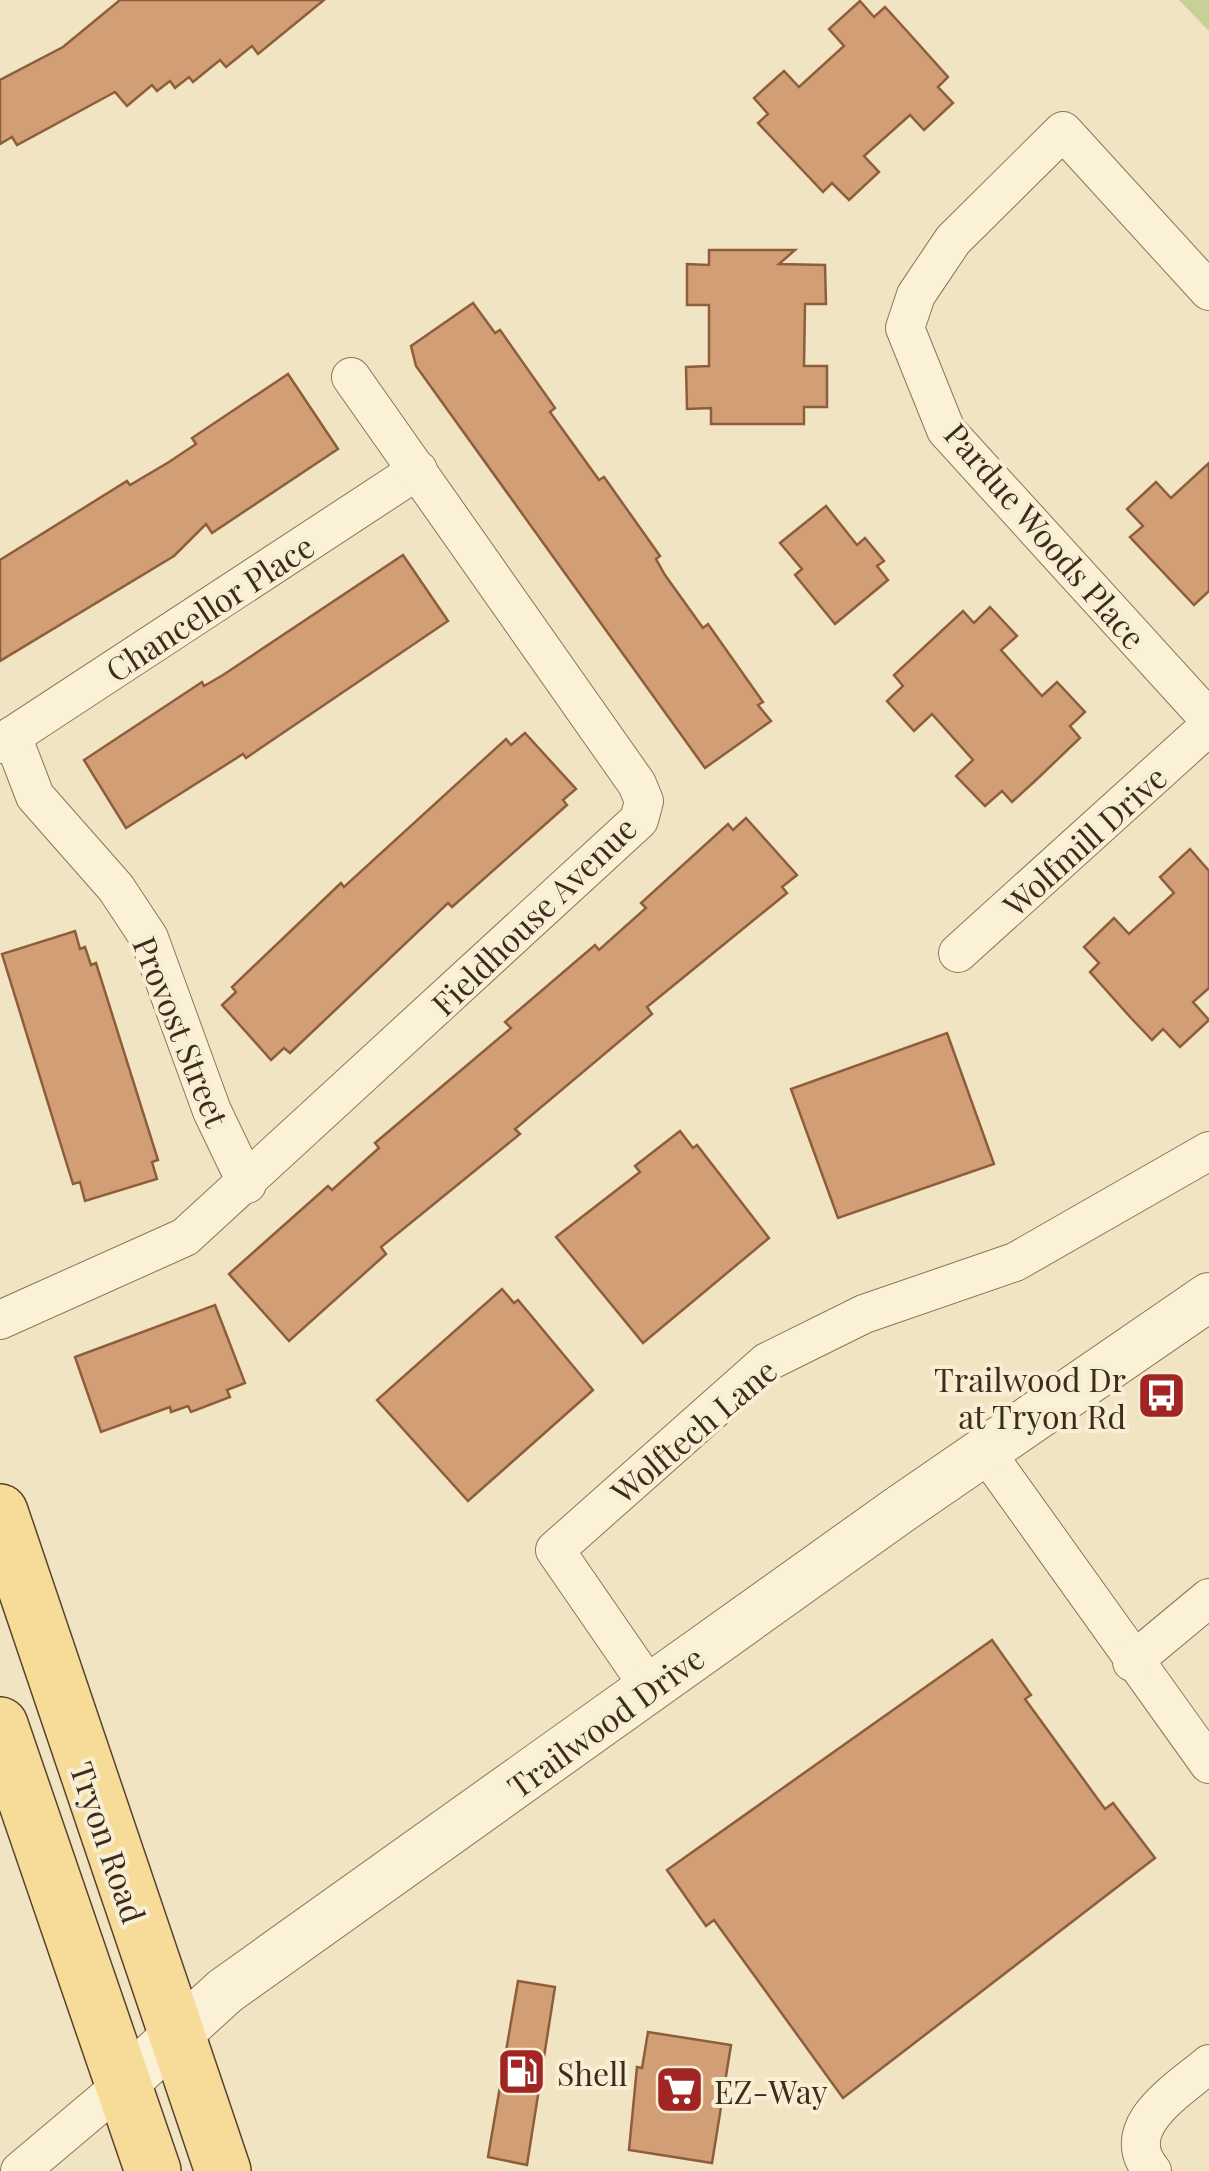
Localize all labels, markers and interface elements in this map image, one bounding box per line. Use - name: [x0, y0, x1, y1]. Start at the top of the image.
- street label: Pardue Woods Place: [936, 413, 1156, 657]
- street label: Chancellor Place: [97, 524, 321, 690]
- street label: Wolfmill Drive: [992, 755, 1175, 926]
- street label: Fieldhouse Avenue: [421, 806, 645, 1024]
- street label: Provost Street: [124, 930, 240, 1133]
- street label: Wolftech Lane: [600, 1348, 785, 1513]
- place label: Trailwood Dr at Tryon Rd: [934, 1357, 1126, 1437]
- bus stop icon: Trailwood Dr at Tryon Rd: [1135, 1370, 1187, 1422]
- street label: Trailwood Drive: [498, 1635, 712, 1807]
- street label: Tryon Road: [61, 1756, 157, 1928]
- fuel station icon: Shell: [496, 2046, 548, 2098]
- place label: Shell: [557, 2051, 628, 2094]
- supermarket icon: EZ-Way: [653, 2064, 705, 2116]
- place label: EZ-Way: [714, 2069, 828, 2112]

